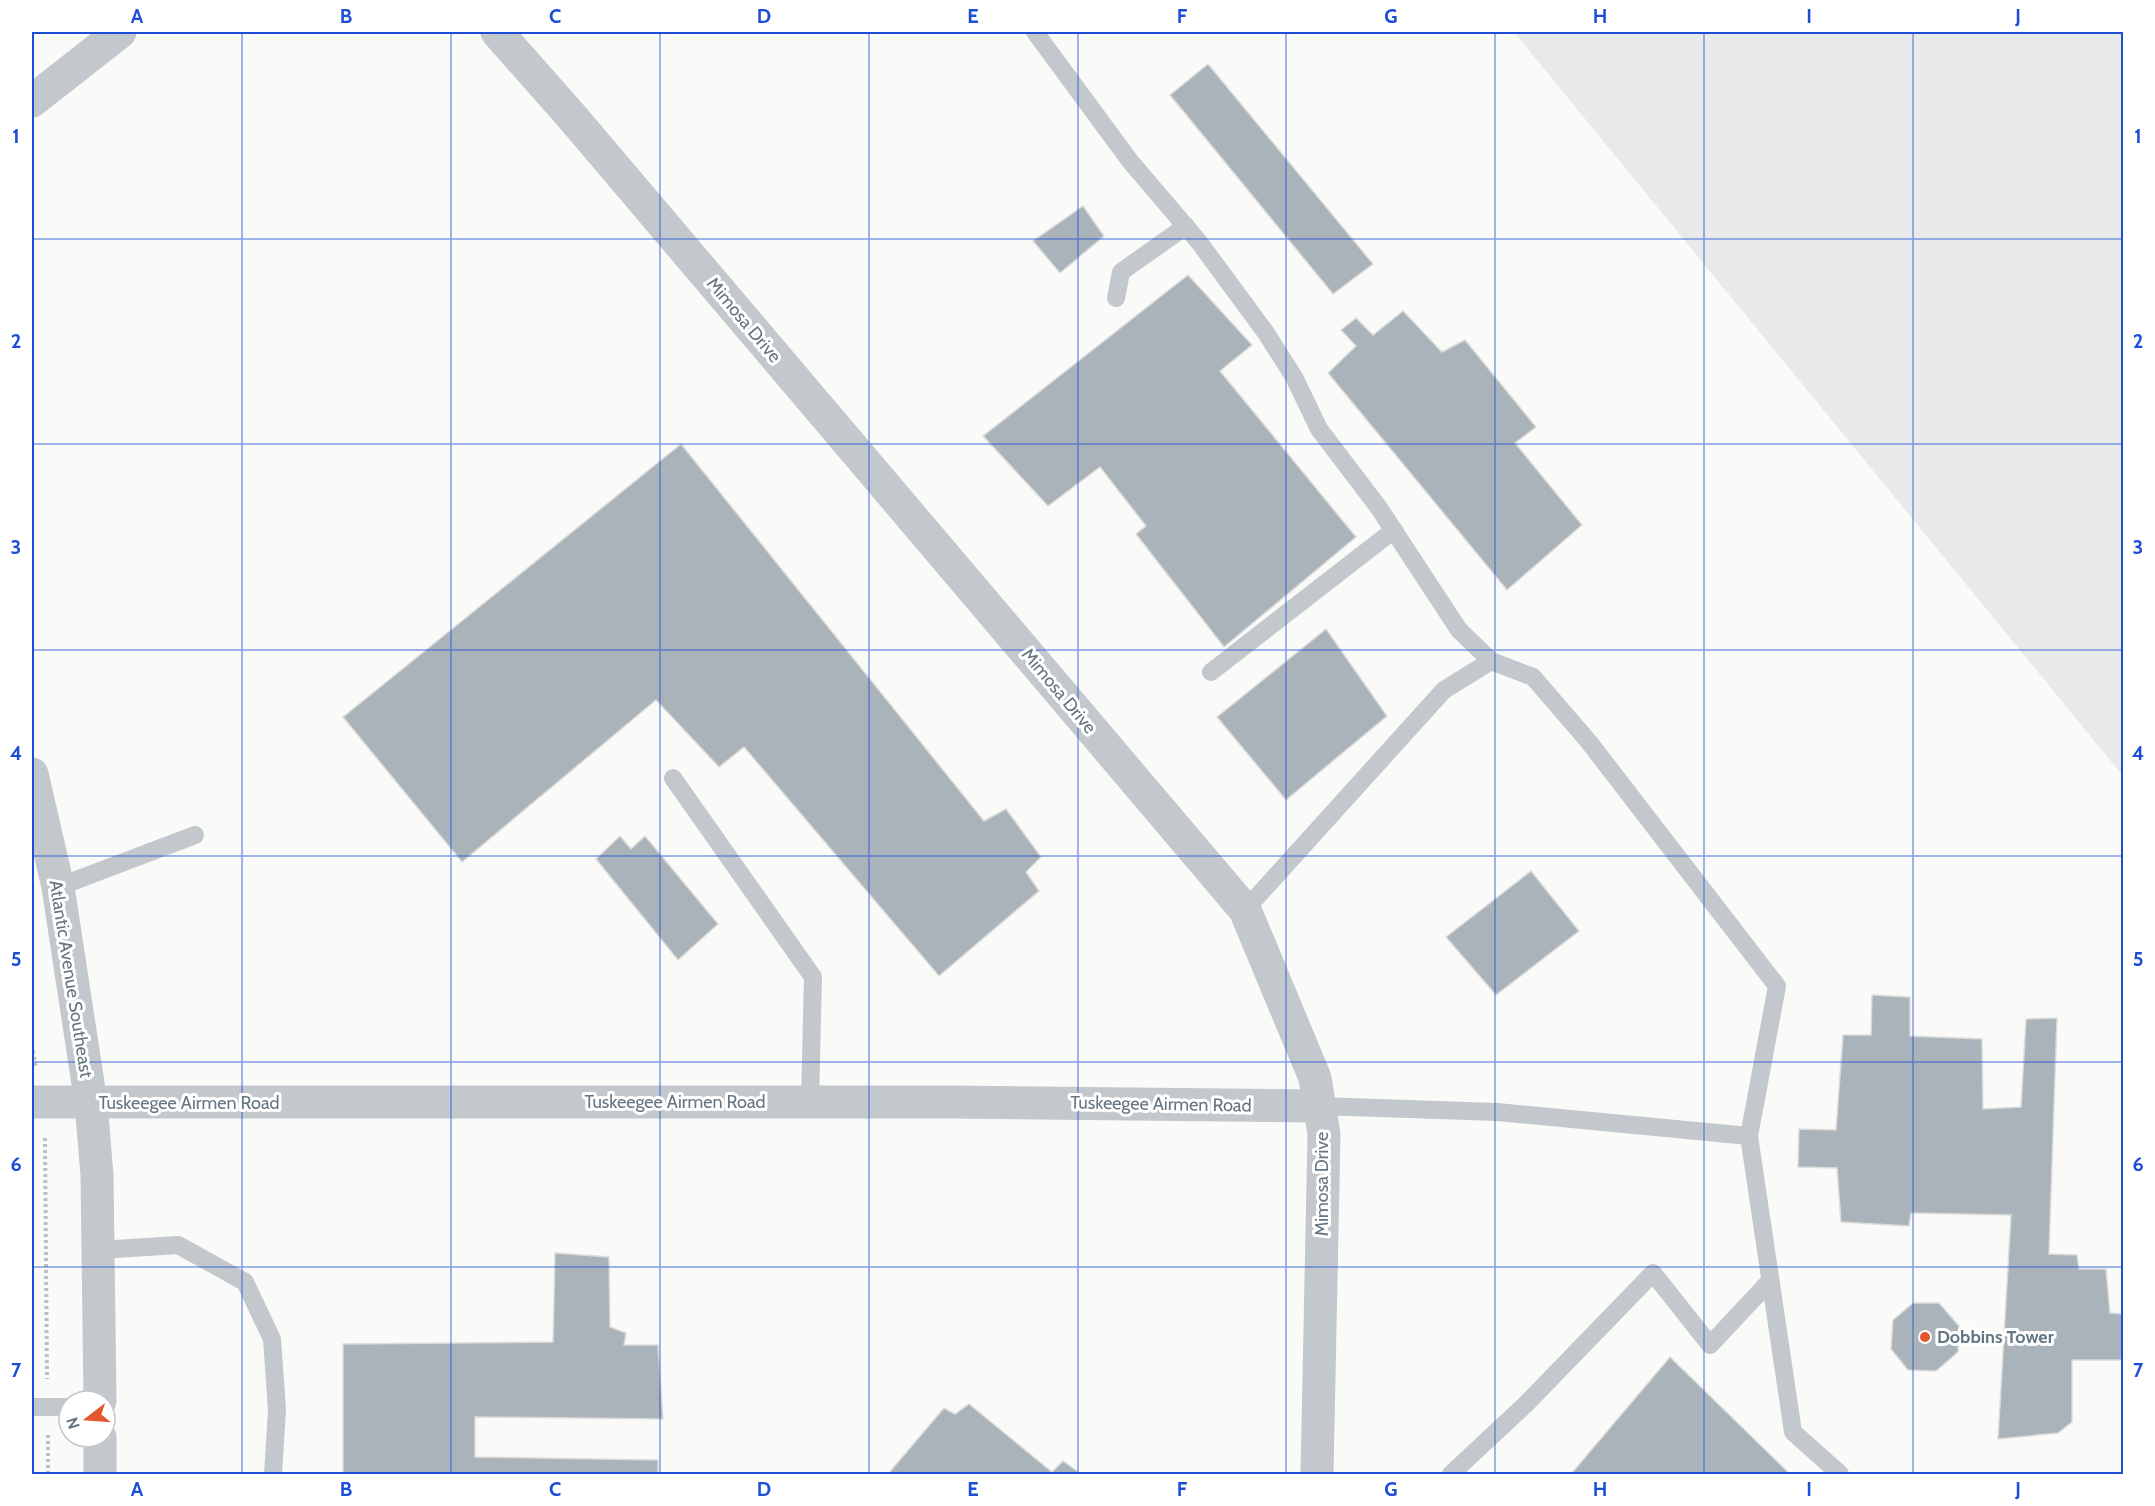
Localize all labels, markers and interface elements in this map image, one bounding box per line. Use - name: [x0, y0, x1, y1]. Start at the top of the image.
- text: A: [131, 4, 144, 28]
- text: B: [340, 4, 352, 28]
- text: C: [549, 4, 561, 28]
- text: D: [757, 4, 771, 28]
- text: E: [967, 4, 979, 28]
- text: F: [1177, 4, 1188, 28]
- text: G: [1384, 4, 1398, 28]
- text: H: [1593, 4, 1607, 28]
- text: I: [1806, 4, 1812, 28]
- text: J: [2014, 4, 2021, 28]
- text: 1: [12, 124, 20, 148]
- text: 1: [2134, 124, 2142, 148]
- street label: Mimosa Drive: [702, 273, 786, 367]
- text: 2: [11, 329, 21, 353]
- text: 2: [2133, 329, 2143, 353]
- text: 3: [11, 535, 21, 559]
- text: 3: [2133, 535, 2143, 559]
- street label: Mimosa Drive: [1017, 644, 1101, 738]
- text: 4: [10, 741, 22, 765]
- text: 4: [2132, 741, 2144, 765]
- street label: Atlantic Avenue Southeast: [45, 879, 97, 1079]
- text: 5: [11, 947, 21, 971]
- text: 5: [2133, 947, 2143, 971]
- street label: Tuskeegee Airmen Road: [584, 1091, 766, 1113]
- street label: Tuskeegee Airmen Road: [1070, 1091, 1252, 1117]
- street label: Tuskeegee Airmen Road: [98, 1092, 280, 1114]
- street label: Mimosa Drive: [1311, 1132, 1333, 1236]
- text: 6: [10, 1152, 22, 1176]
- text: 6: [2132, 1152, 2144, 1176]
- place label: Dobbins Tower: [1937, 1326, 2054, 1348]
- marker: Dobbins Tower: [1918, 1330, 1932, 1344]
- text: 7: [11, 1358, 22, 1382]
- text: 7: [2133, 1358, 2144, 1382]
- north arrow: [57, 1389, 117, 1449]
- text: N: [62, 1415, 84, 1431]
- text: A: [131, 1477, 144, 1501]
- text: B: [340, 1477, 352, 1501]
- text: C: [549, 1477, 561, 1501]
- text: D: [757, 1477, 771, 1501]
- text: E: [967, 1477, 979, 1501]
- text: F: [1177, 1477, 1188, 1501]
- text: G: [1384, 1477, 1398, 1501]
- text: H: [1593, 1477, 1607, 1501]
- text: I: [1806, 1477, 1812, 1501]
- text: J: [2014, 1477, 2021, 1501]

